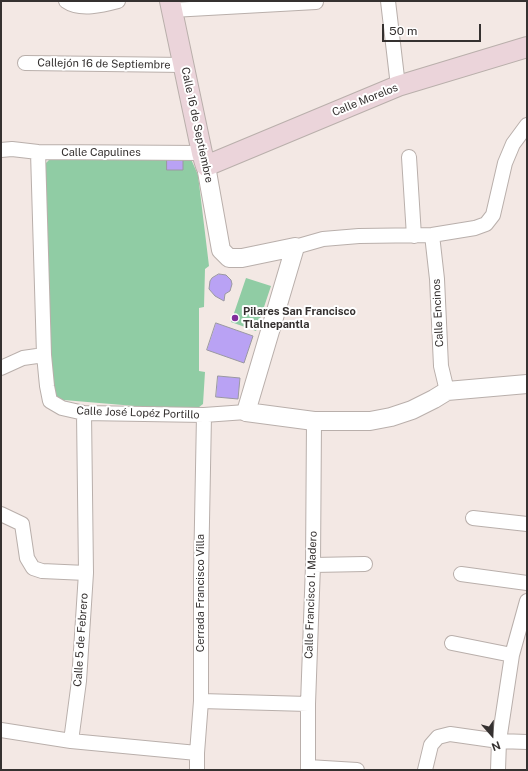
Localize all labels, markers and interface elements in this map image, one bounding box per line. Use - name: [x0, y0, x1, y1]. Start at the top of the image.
- scale bar: [384, 16, 483, 42]
- text: 50 m: [389, 24, 417, 38]
- street label: Callejón 16 de Septiembre: [37, 56, 171, 72]
- street label: Calle 16 de Septiembre: [178, 66, 216, 184]
- street label: Calle Morelos: [330, 81, 400, 119]
- street label: Calle Capulines: [61, 146, 141, 160]
- street label: Calle Encinos: [430, 278, 446, 348]
- place label: Pilares San Francisco Tlalnepantla: [243, 305, 356, 331]
- marker: Pilares San Francisco Tlalnepantla: [230, 313, 240, 323]
- street label: Calle José Lopéz Portillo: [76, 404, 200, 422]
- street label: Calle Francisco I. Madero: [302, 531, 320, 659]
- street label: Cerrada Francisco Villa: [194, 534, 208, 652]
- street label: Calle 5 de Febrero: [71, 593, 91, 687]
- north arrow: [472, 715, 512, 755]
- text: N: [490, 739, 502, 753]

